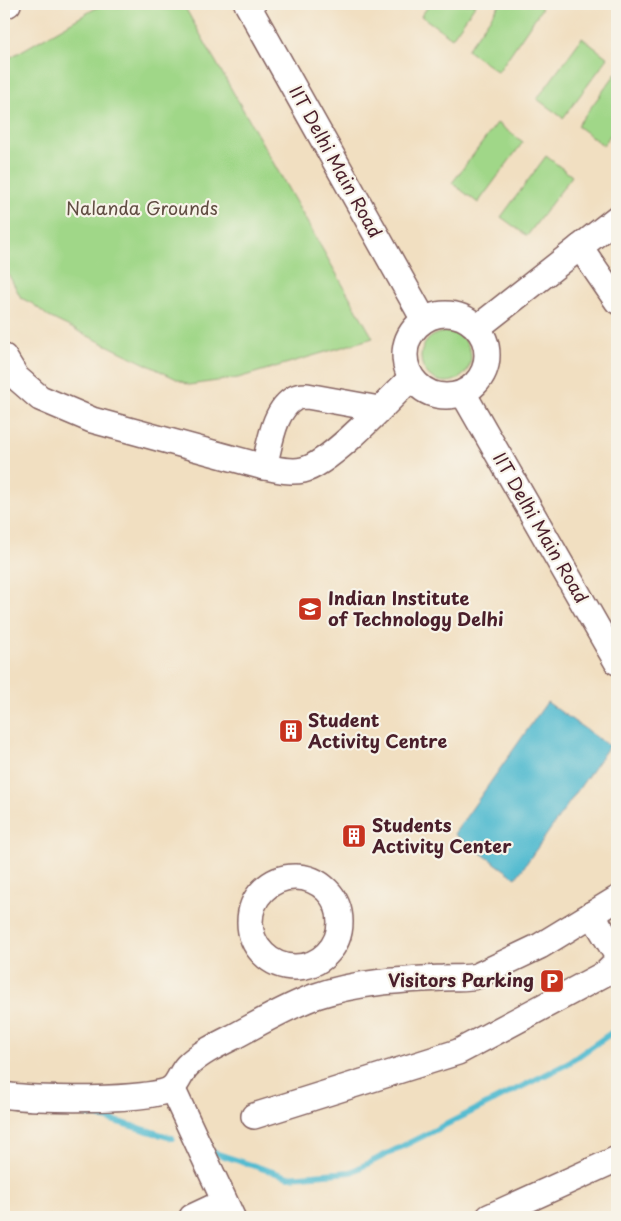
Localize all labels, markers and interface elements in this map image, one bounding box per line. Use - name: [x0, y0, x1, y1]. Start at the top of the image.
- street label: IIT Delhi Main Road: [283, 80, 389, 242]
- park label: Nalanda Grounds: [66, 194, 218, 221]
- street label: IIT Delhi Main Road: [487, 447, 596, 608]
- place label: Indian Institute of Technology Delhi: [328, 584, 504, 632]
- school or university icon: Indian Institute of Technology Delhi: [297, 596, 323, 622]
- place label: Student Activity Centre: [307, 706, 447, 754]
- building icon: Student Activity Centre: [278, 718, 304, 744]
- place label: Students Activity Center: [371, 811, 512, 859]
- building icon: Students Activity Center: [341, 823, 367, 849]
- place label: Visitors Parking: [388, 966, 534, 993]
- parking icon: Visitors Parking: [539, 968, 565, 994]

